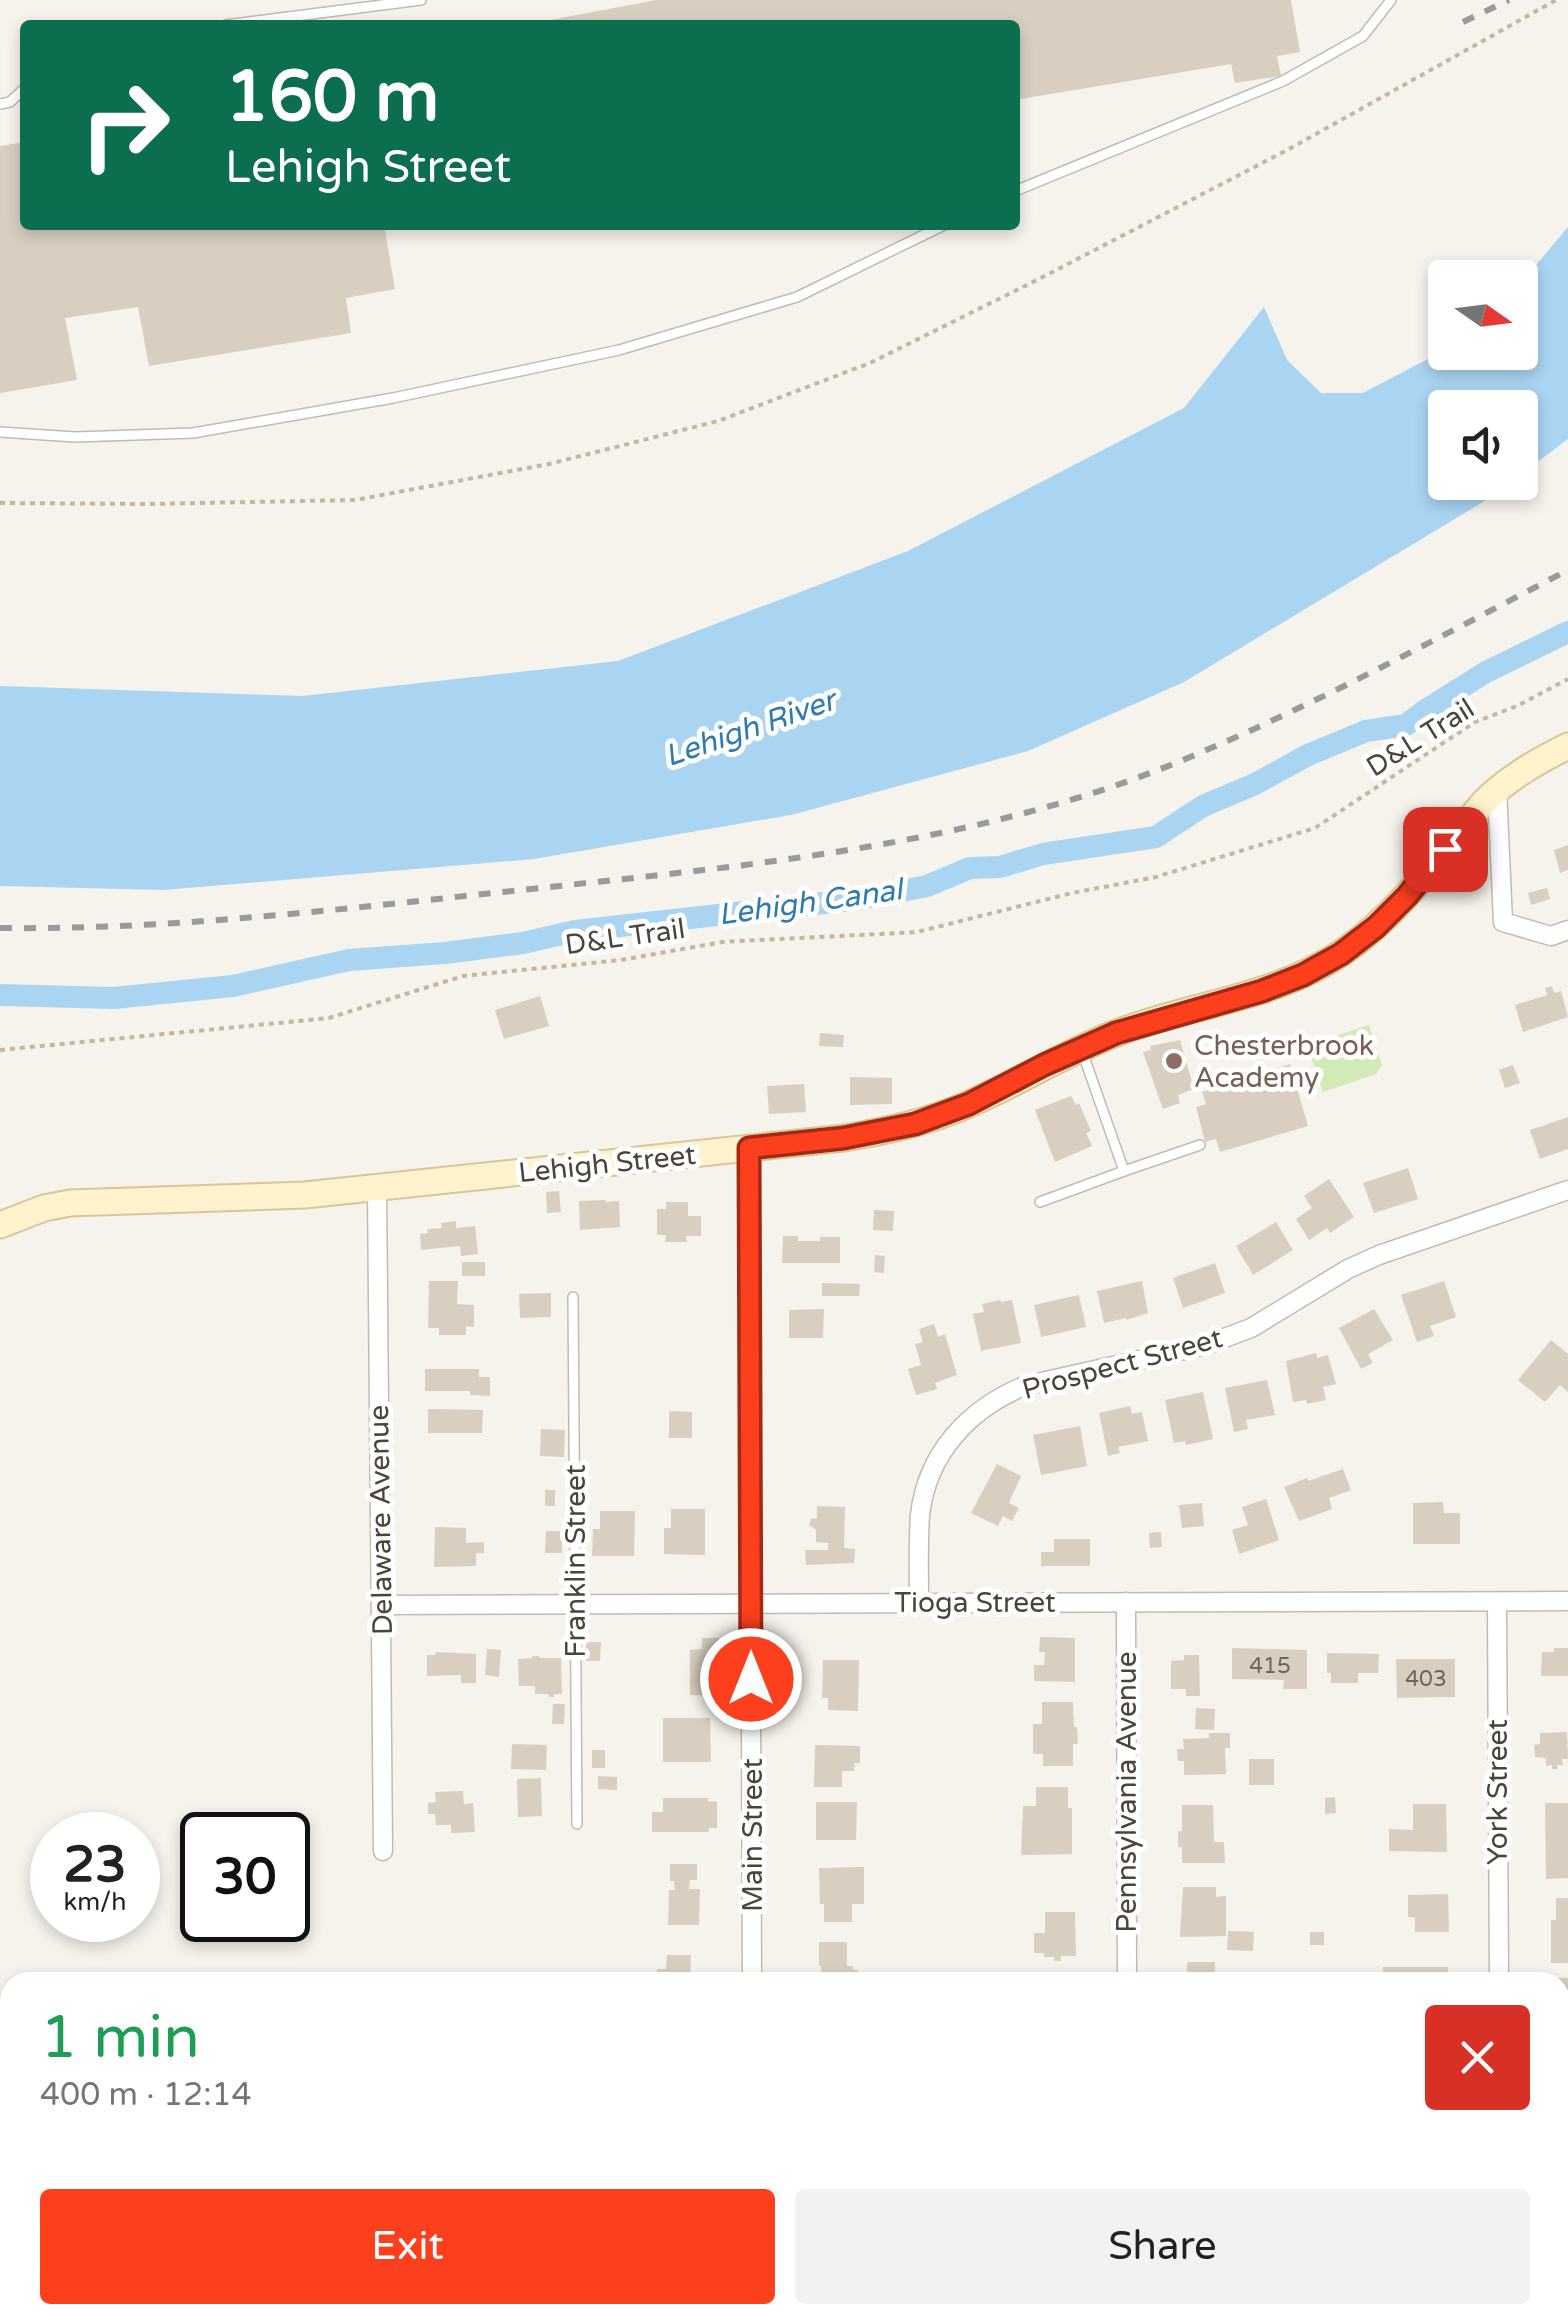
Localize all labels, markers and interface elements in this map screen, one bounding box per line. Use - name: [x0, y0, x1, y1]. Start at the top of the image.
- text: 160 m: [225, 56, 439, 140]
- icon: right: [60, 60, 190, 190]
- text: Lehigh Street: [225, 141, 511, 195]
- north arrow: [1428, 260, 1538, 370]
- map controls: [1428, 260, 1538, 500]
- button: sound: [1428, 390, 1538, 500]
- water label: Lehigh River: [660, 681, 844, 775]
- street label: D&L Trail: [1360, 691, 1481, 784]
- pin: [1403, 807, 1488, 892]
- icon: arrive: [1418, 822, 1473, 877]
- water label: Lehigh Canal: [716, 871, 908, 934]
- street label: D&L Trail: [563, 912, 687, 962]
- place label: Chesterbrook Academy: [1194, 1029, 1374, 1095]
- marker: Chesterbrook Academy: [1163, 1050, 1185, 1072]
- street label: Lehigh Street: [517, 1138, 698, 1190]
- street label: Prospect Street: [1018, 1321, 1226, 1407]
- street label: Delaware Avenue: [362, 1405, 400, 1635]
- street label: Franklin Street: [559, 1464, 593, 1658]
- street label: Tioga Street: [894, 1586, 1056, 1620]
- position arrow: [699, 1627, 803, 1731]
- street label: Pennsylvania Avenue: [1110, 1651, 1144, 1933]
- house number: 415: [1249, 1653, 1291, 1679]
- house number: 403: [1405, 1666, 1447, 1692]
- street label: York Street: [1481, 1719, 1515, 1865]
- street label: Main Street: [736, 1758, 770, 1912]
- speed limit sign: 30: [180, 1812, 310, 1942]
- text: 23: [64, 1835, 126, 1895]
- text: km/h: [64, 1887, 126, 1917]
- text: 1 min: [40, 2002, 200, 2074]
- button: close: [1425, 2005, 1530, 2110]
- text: 400 m · 12:14: [40, 2076, 252, 2114]
- button: Exit: [40, 2189, 775, 2304]
- button: Share: [795, 2189, 1530, 2304]

